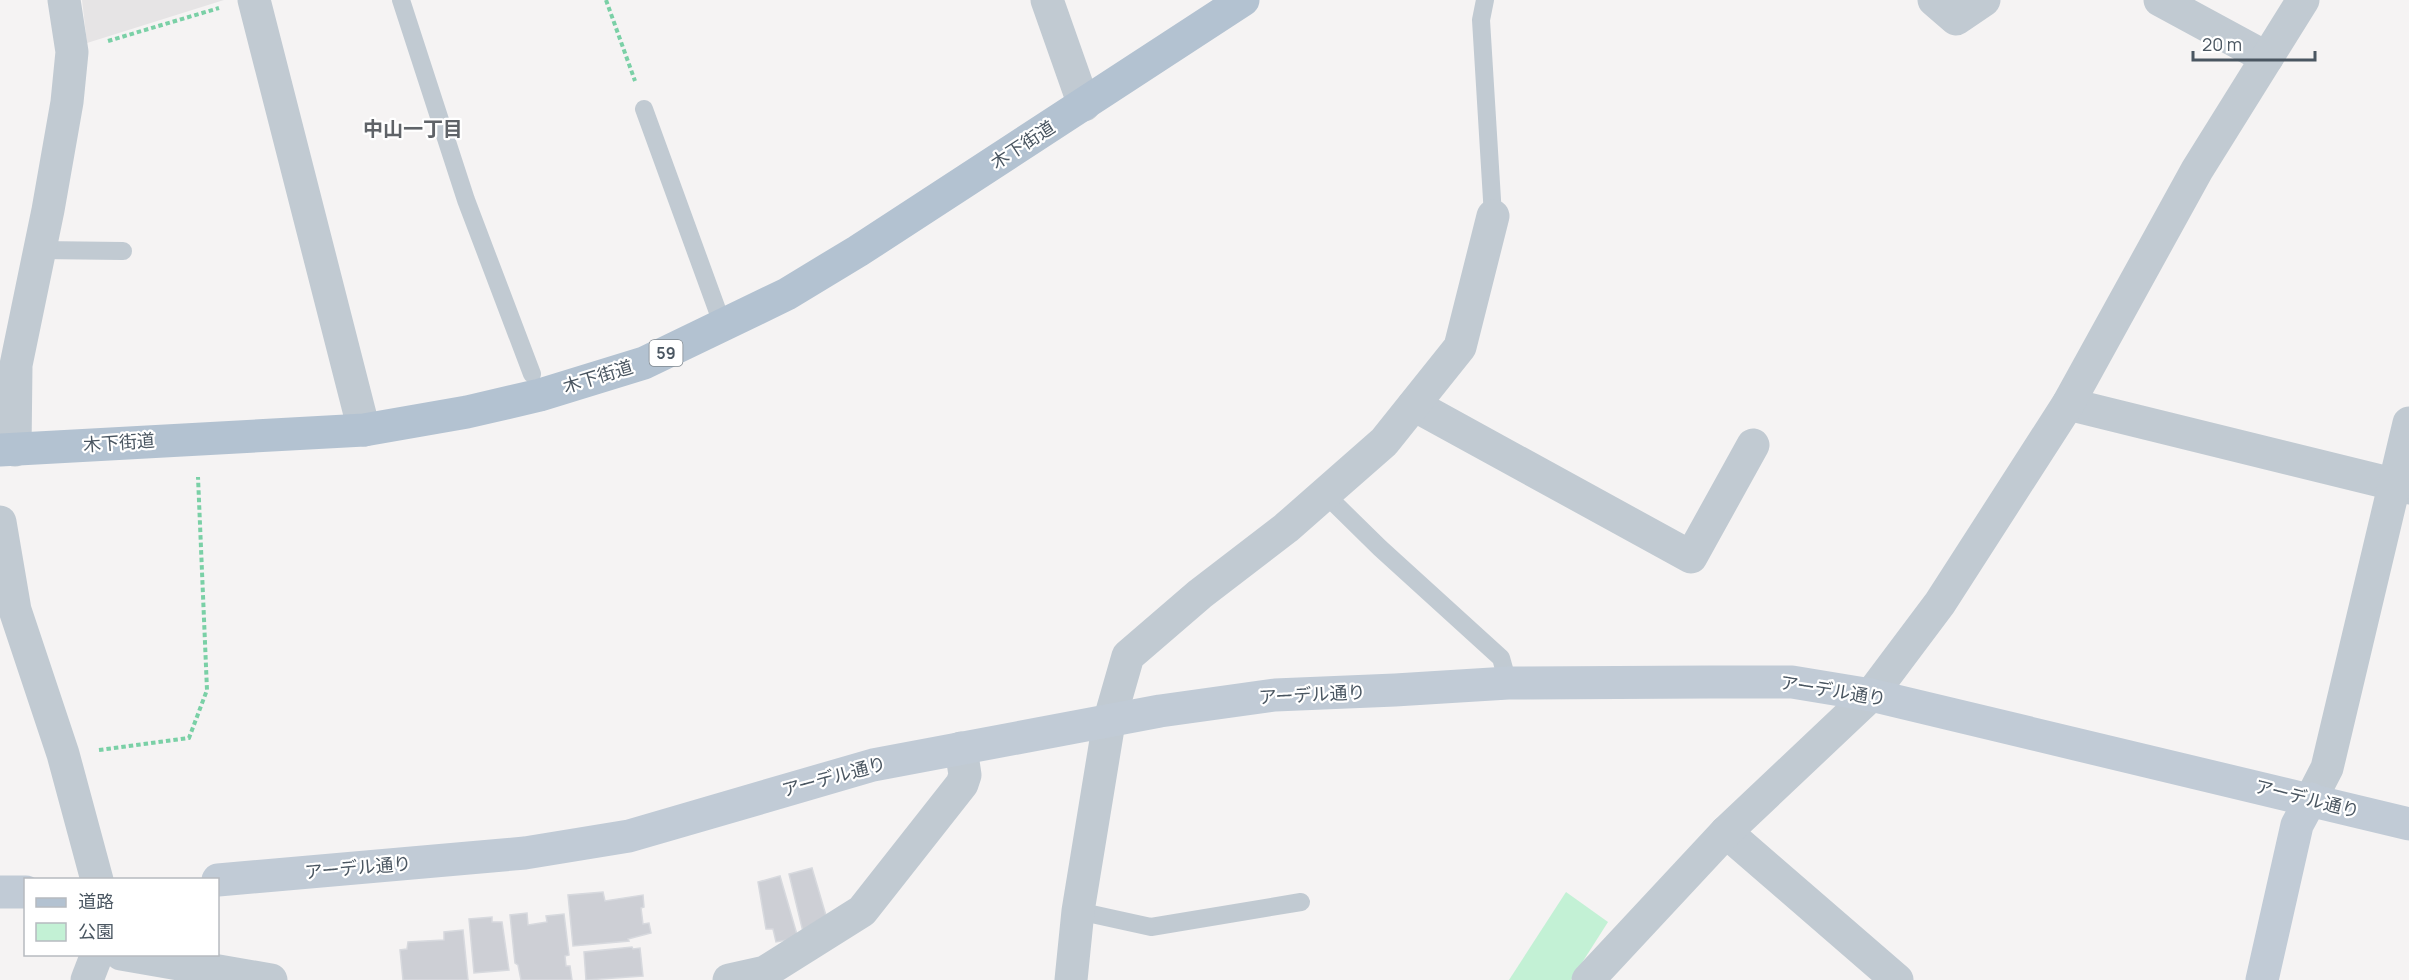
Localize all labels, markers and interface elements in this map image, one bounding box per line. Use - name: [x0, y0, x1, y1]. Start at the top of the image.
- scale bar: [2193, 24, 2314, 62]
- text: 20 m: [2202, 32, 2242, 56]
- street label: 木下街道: [986, 114, 1059, 174]
- district label: 中山一丁目: [363, 115, 463, 142]
- road number: 59: [650, 340, 682, 366]
- street label: 木下街道: [560, 354, 636, 398]
- street label: 木下街道: [82, 428, 156, 456]
- street label: アーデル通り: [1778, 670, 1888, 710]
- street label: アーデル通り: [1258, 679, 1366, 709]
- street label: アーデル通り: [779, 751, 888, 801]
- street label: アーデル通り: [2252, 773, 2362, 823]
- street label: アーデル通り: [304, 850, 412, 884]
- legend: [24, 878, 219, 956]
- text: 道路: [78, 889, 114, 913]
- text: 公園: [78, 919, 114, 943]

